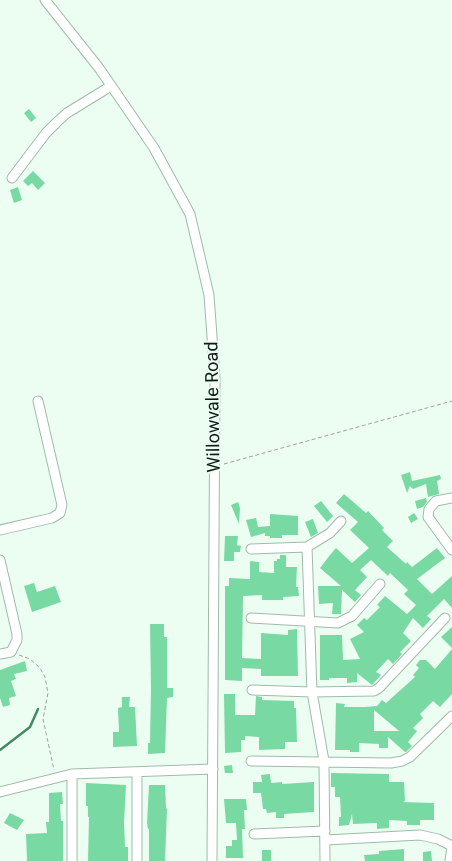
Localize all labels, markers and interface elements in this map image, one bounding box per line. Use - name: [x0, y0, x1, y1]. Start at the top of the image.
- street label: Willowvale Road: [202, 341, 226, 473]

